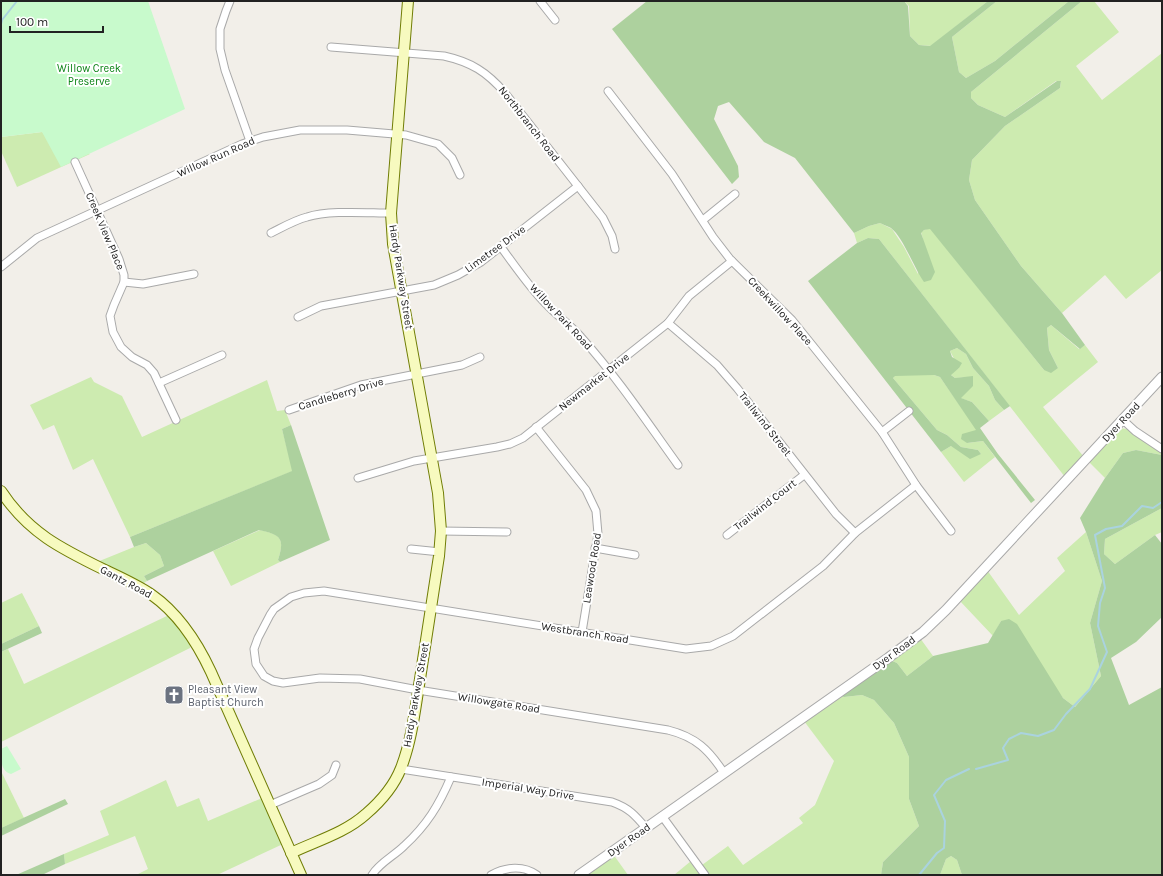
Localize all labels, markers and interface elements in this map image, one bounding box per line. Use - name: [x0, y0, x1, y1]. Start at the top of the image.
- scale bar: [10, 8, 103, 34]
- text: 100 m: [16, 15, 48, 29]
- park label: Willow Creek Preserve: [57, 62, 121, 88]
- street label: Northbranch Road: [496, 84, 562, 164]
- street label: Willow Run Road: [175, 134, 257, 180]
- street label: Creek View Place: [83, 190, 127, 272]
- street label: Limetree Drive: [462, 222, 528, 275]
- street label: Hardy Parkway Street: [386, 224, 416, 330]
- street label: Creekwillow Place: [745, 274, 815, 348]
- street label: Willow Park Road: [527, 281, 595, 353]
- street label: Newmarket Drive: [556, 350, 632, 414]
- street label: Candleberry Drive: [297, 375, 385, 413]
- street label: Trailwind Street: [736, 389, 794, 459]
- street label: Dyer Road: [1099, 399, 1143, 445]
- street label: Trailwind Court: [731, 477, 799, 533]
- street label: Leawood Road: [580, 532, 604, 604]
- street label: Gantz Road: [98, 563, 154, 601]
- street label: Westbranch Road: [540, 620, 630, 646]
- street label: Dyer Road: [870, 633, 918, 673]
- street label: Hardy Parkway Street: [400, 642, 432, 748]
- place label: Pleasant View Baptist Church: [188, 683, 264, 709]
- church icon: Pleasant View Baptist Church: [163, 684, 185, 706]
- street label: Willowgate Road: [457, 690, 541, 716]
- street label: Imperial Way Drive: [481, 775, 575, 803]
- street label: Dyer Road: [605, 820, 653, 860]

